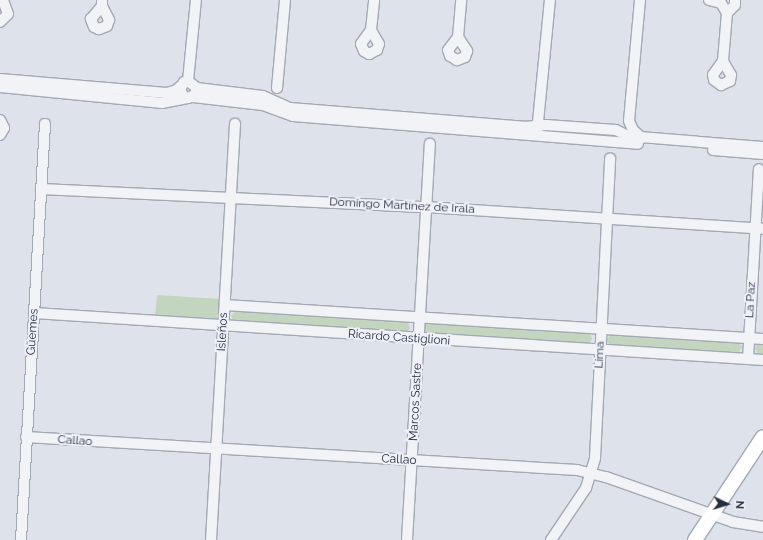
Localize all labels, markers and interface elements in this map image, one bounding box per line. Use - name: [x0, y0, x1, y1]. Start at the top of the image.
- street label: Domingo Martínez de Irala: [329, 195, 475, 217]
- street label: La Paz: [743, 281, 759, 319]
- street label: Güemes: [24, 308, 42, 356]
- street label: Isleños: [215, 312, 231, 352]
- street label: Ricardo Castiglioni: [347, 327, 451, 349]
- street label: Lima: [592, 341, 608, 369]
- street label: Marcos Sastre: [407, 363, 425, 441]
- street label: Callao: [57, 433, 93, 449]
- street label: Callao: [381, 452, 417, 468]
- north arrow: [707, 484, 747, 524]
- text: N: [733, 500, 746, 510]

